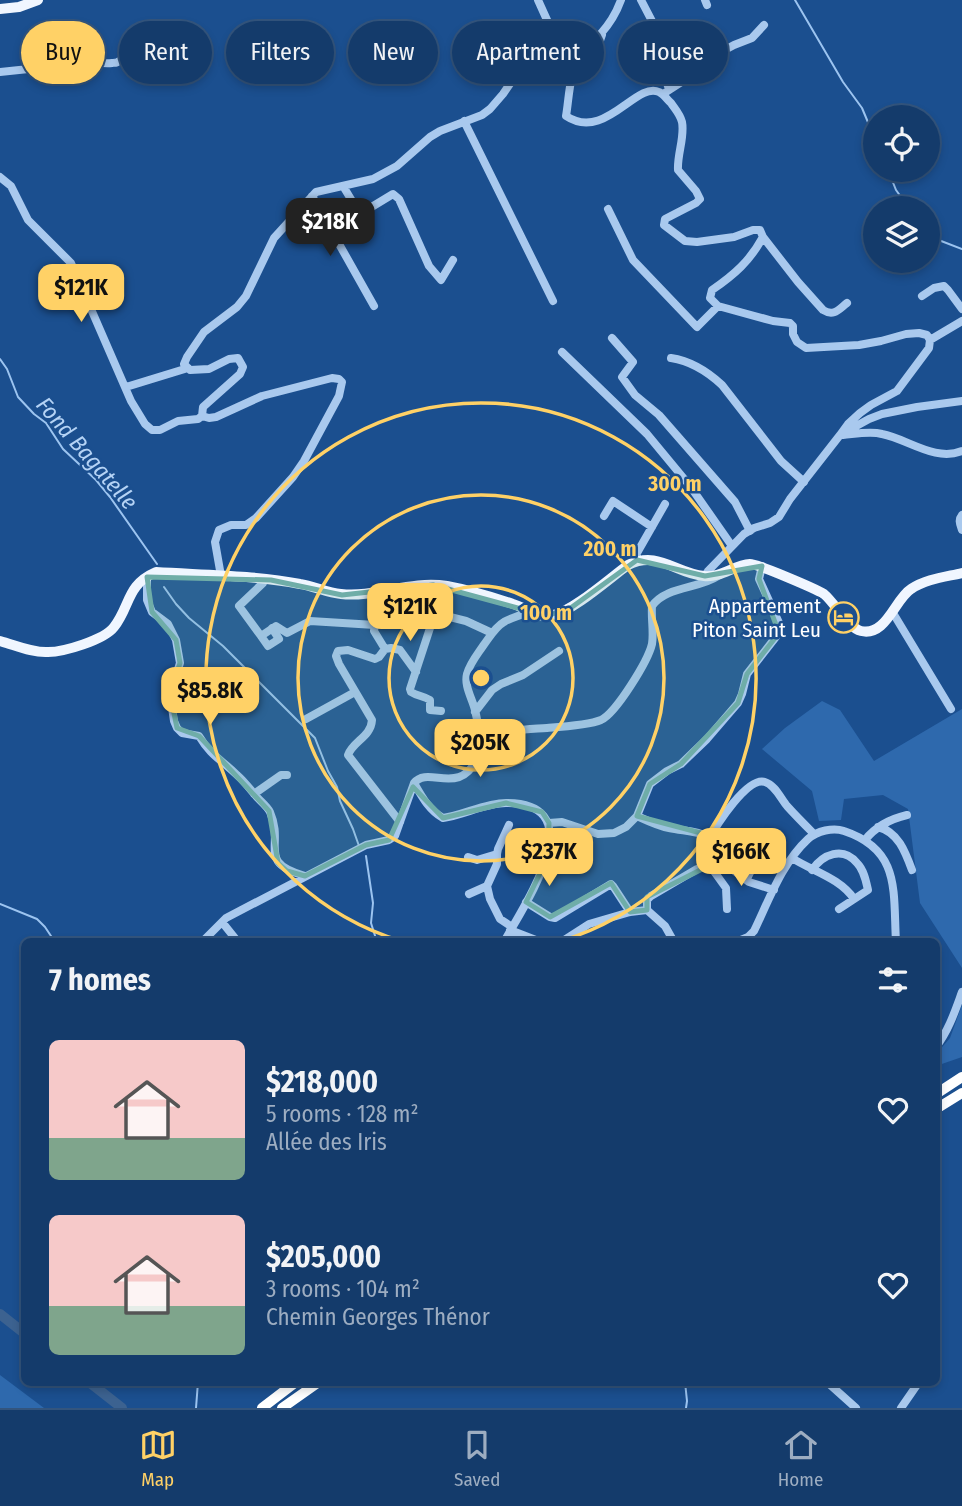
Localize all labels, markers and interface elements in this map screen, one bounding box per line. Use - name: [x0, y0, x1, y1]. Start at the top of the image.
- chip: Buy: [21, 21, 105, 84]
- chip: Rent: [119, 21, 212, 84]
- chip: Filters: [226, 21, 334, 84]
- chip: New: [348, 21, 438, 84]
- chip: Apartment: [452, 21, 604, 84]
- chip: House: [618, 21, 728, 84]
- map controls: [863, 105, 940, 273]
- button: locate: [863, 105, 940, 182]
- button: layers: [863, 196, 940, 273]
- pin: $218K: [281, 198, 379, 258]
- text: $218K: [302, 207, 358, 235]
- pin: $121K: [32, 264, 130, 324]
- text: $121K: [54, 273, 108, 301]
- water label: Fond Bagatelle: [30, 391, 144, 515]
- text: 300 m: [647, 471, 702, 497]
- text: 200 m: [582, 536, 637, 562]
- pin: $121K: [361, 584, 459, 643]
- text: $121K: [383, 592, 437, 620]
- place label: Appartement Piton Saint Leu: [692, 593, 821, 643]
- text: 100 m: [520, 600, 572, 626]
- hotel icon: Appartement Piton Saint Leu: [827, 601, 861, 635]
- centre of rings: [469, 666, 493, 690]
- pin: $85.8K: [153, 668, 267, 727]
- text: $85.8K: [177, 676, 243, 704]
- pin: $205K: [431, 720, 529, 779]
- text: $205K: [450, 728, 510, 756]
- pin: $237K: [500, 828, 598, 888]
- pin: $166K: [692, 828, 790, 888]
- text: $237K: [521, 837, 577, 865]
- text: $166K: [712, 837, 770, 865]
- icon: filters: [874, 961, 912, 999]
- text: 7 homes: [49, 962, 151, 998]
- text: $218,000: [266, 1064, 378, 1100]
- icon: home: [105, 1068, 189, 1152]
- icon: heart: [874, 1091, 912, 1129]
- text: 5 rooms · 128 m²: [266, 1100, 419, 1128]
- text: Allée des Iris: [266, 1128, 387, 1156]
- text: $205,000: [266, 1239, 381, 1275]
- icon: home: [105, 1243, 189, 1327]
- icon: heart: [874, 1266, 912, 1304]
- text: 3 rooms · 104 m²: [266, 1275, 420, 1303]
- text: Chemin Georges Thénor: [266, 1303, 490, 1331]
- tab: Map: [139, 1426, 177, 1491]
- tab: Saved: [454, 1426, 500, 1491]
- tab: Home: [778, 1426, 823, 1491]

